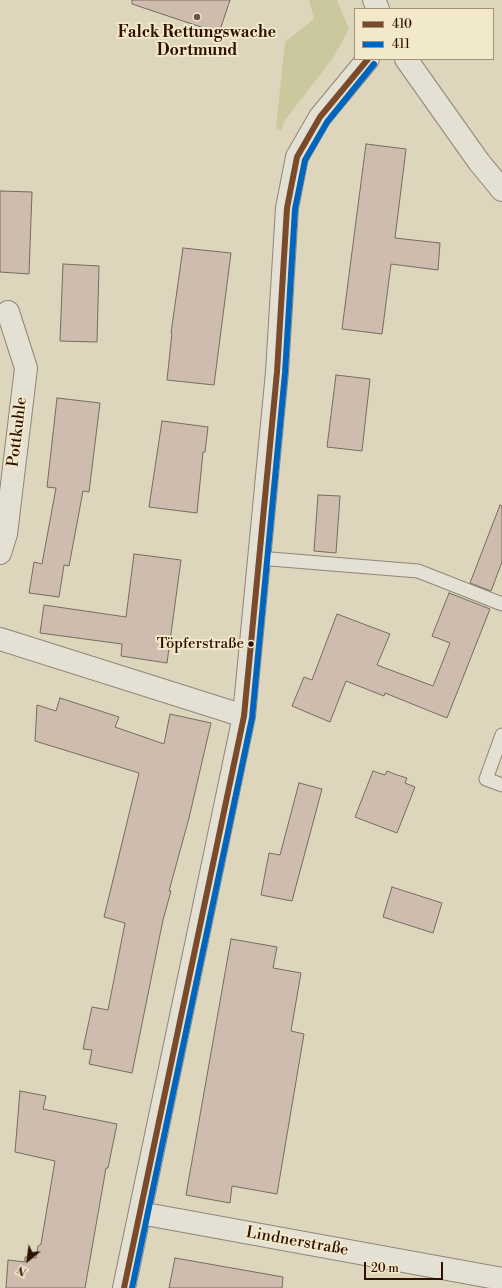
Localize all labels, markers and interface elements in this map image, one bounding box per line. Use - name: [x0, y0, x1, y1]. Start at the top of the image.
- legend: [354, 8, 494, 60]
- marker: Falck Rettungswache Dortmund: [192, 12, 202, 22]
- text: 410: [392, 17, 412, 32]
- place label: Falck Rettungswache Dortmund: [118, 23, 276, 61]
- text: 411: [392, 37, 410, 52]
- street label: Pottkuhle: [4, 396, 32, 468]
- place label: Töpferstraße: [157, 635, 244, 653]
- marker: Töpferstraße: [246, 639, 256, 649]
- street label: Lindnerstraße: [244, 1224, 350, 1260]
- north arrow: [8, 1240, 48, 1280]
- scale bar: [366, 1254, 445, 1280]
- text: 20 m: [371, 1261, 399, 1276]
- text: N: [15, 1262, 29, 1279]

